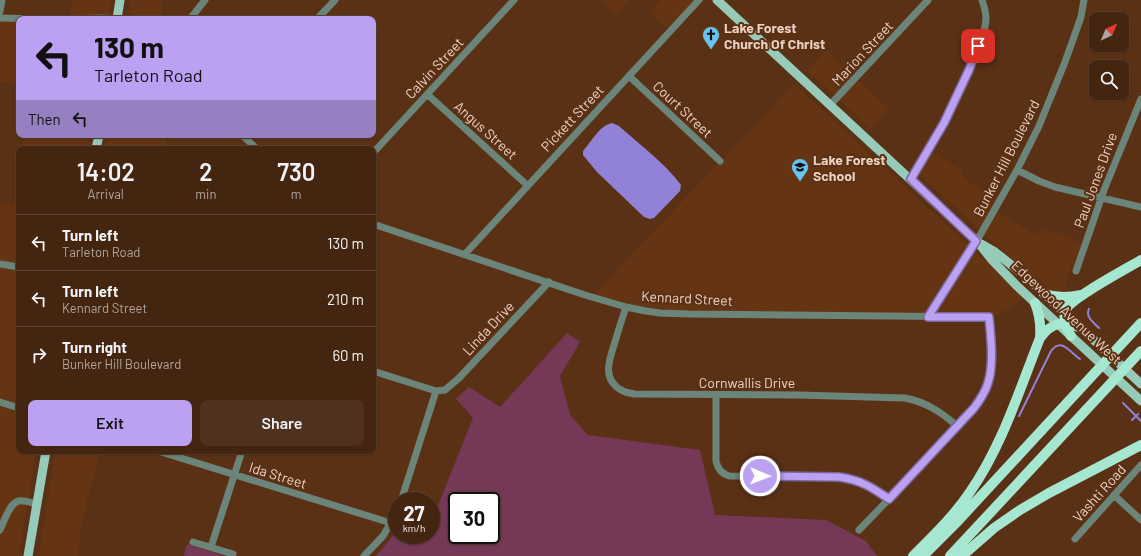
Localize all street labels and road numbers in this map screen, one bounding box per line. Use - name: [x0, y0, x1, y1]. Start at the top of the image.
- street label: Marion Street: [828, 17, 896, 89]
- street label: Calvin Street: [401, 34, 467, 102]
- street label: Court Street: [650, 77, 716, 141]
- street label: Pickett Street: [537, 81, 607, 155]
- street label: Angus Street: [451, 97, 521, 163]
- street label: Bunker Hill Boulevard: [969, 97, 1043, 219]
- street label: Paul Jones Drive: [1070, 130, 1120, 230]
- street label: Edgewood Avenue West: [1008, 257, 1126, 367]
- street label: Kennard Street: [641, 287, 733, 309]
- street label: Linda Drive: [459, 297, 517, 359]
- street label: Cornwallis Drive: [699, 374, 795, 391]
- street label: Ida Street: [247, 458, 309, 492]
- street label: Vashti Road: [1069, 461, 1129, 525]

